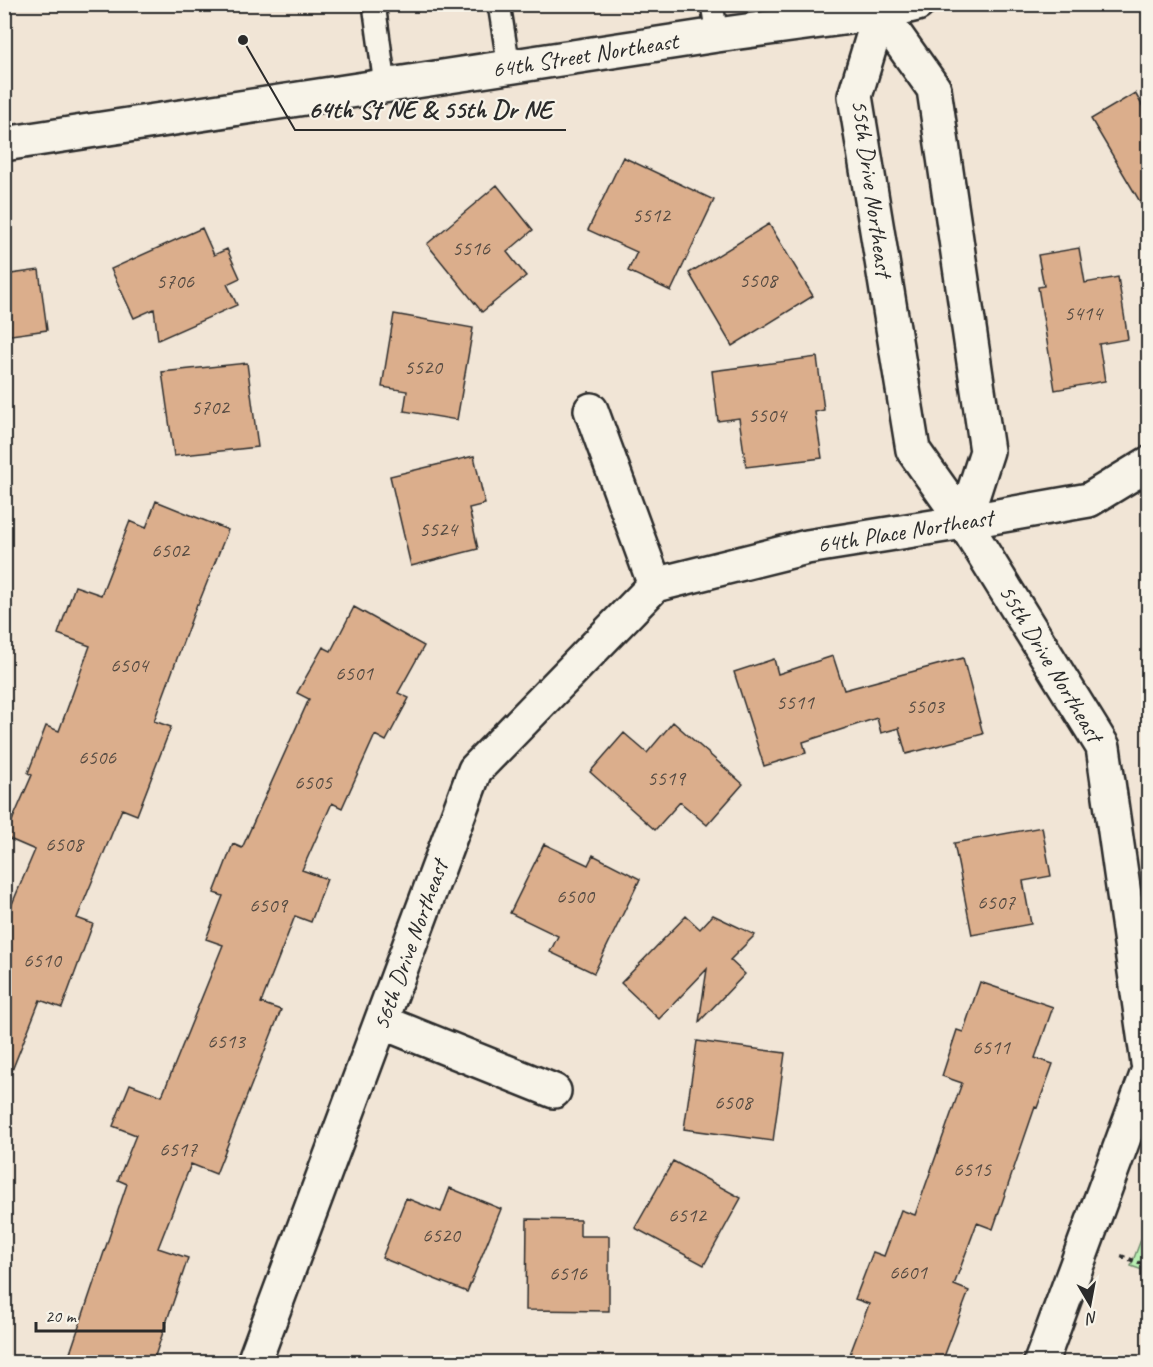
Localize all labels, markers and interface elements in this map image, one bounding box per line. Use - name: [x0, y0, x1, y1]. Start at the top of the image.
- street label: 64th Street Northeast: [490, 25, 682, 84]
- callout: 64th St NE & 55th Dr NE: [295, 86, 566, 130]
- text: 64th St NE & 55th Dr NE: [308, 93, 556, 126]
- street label: 55th Drive Northeast: [845, 98, 900, 281]
- house number: 5512: [632, 202, 671, 228]
- house number: 5516: [452, 235, 490, 261]
- house number: 5508: [739, 267, 779, 293]
- house number: 5706: [156, 268, 194, 294]
- house number: 5414: [1064, 300, 1104, 326]
- house number: 5520: [404, 354, 443, 380]
- house number: 5702: [191, 394, 230, 420]
- house number: 5504: [748, 402, 788, 428]
- street label: 64th Place Northeast: [815, 502, 998, 560]
- house number: 5524: [419, 516, 459, 542]
- house number: 6502: [151, 537, 190, 563]
- street label: 55th Drive Northeast: [992, 579, 1111, 750]
- house number: 6504: [110, 652, 150, 678]
- house number: 6501: [335, 660, 374, 686]
- house number: 5511: [776, 689, 815, 715]
- house number: 5503: [906, 693, 945, 719]
- house number: 6506: [78, 744, 116, 770]
- house number: 5519: [647, 765, 686, 791]
- house number: 6505: [294, 769, 333, 795]
- house number: 6508: [45, 831, 85, 857]
- street label: 56th Drive Northeast: [365, 853, 456, 1034]
- house number: 6500: [556, 883, 595, 909]
- house number: 6507: [977, 889, 1016, 915]
- house number: 6509: [249, 892, 288, 918]
- house number: 6510: [23, 947, 62, 973]
- house number: 6513: [207, 1028, 246, 1054]
- house number: 6511: [972, 1034, 1011, 1060]
- house number: 6508: [714, 1089, 754, 1115]
- house number: 6517: [159, 1136, 198, 1162]
- house number: 6515: [953, 1156, 992, 1182]
- house number: 6512: [668, 1202, 707, 1228]
- house number: 6520: [422, 1222, 461, 1248]
- house number: 6601: [889, 1259, 928, 1285]
- house number: 6516: [549, 1260, 587, 1286]
- north arrow: [1060, 1274, 1120, 1334]
- scale bar: [36, 1295, 164, 1333]
- text: 20 m: [45, 1305, 78, 1327]
- text: N: [1083, 1307, 1099, 1329]

